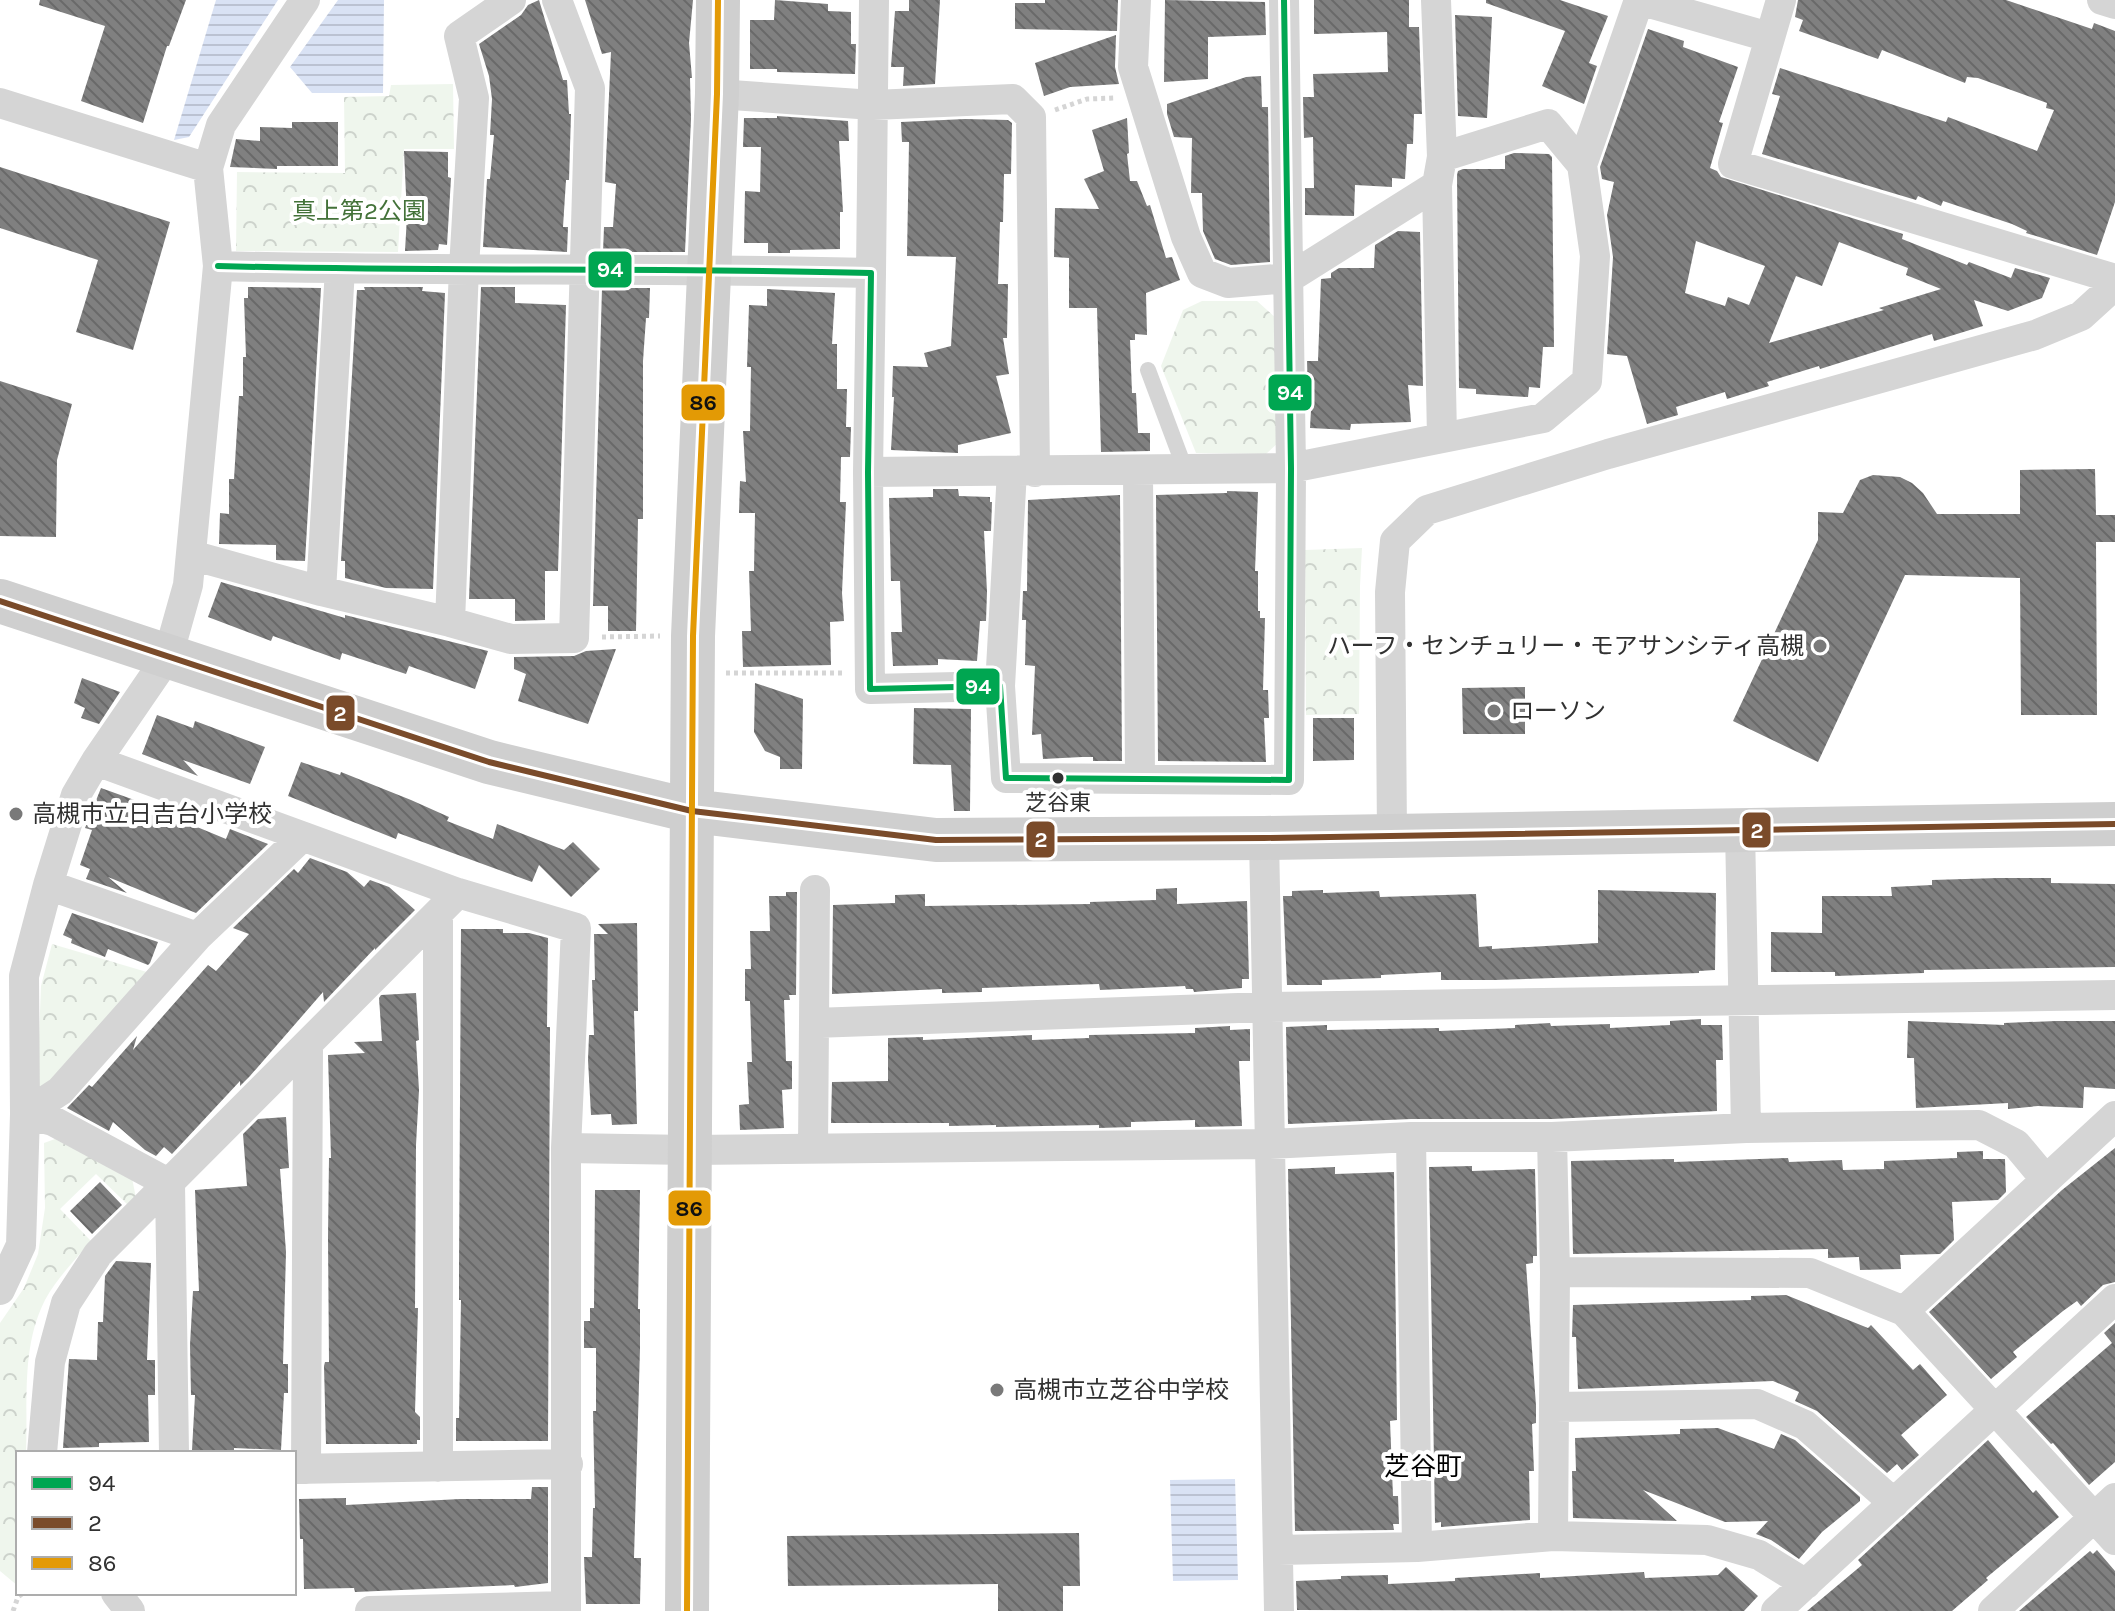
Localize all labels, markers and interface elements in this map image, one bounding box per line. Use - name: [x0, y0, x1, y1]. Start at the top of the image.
- park label: 真上第2公園: [292, 197, 426, 225]
- line badge: 94: [587, 250, 633, 289]
- text: 94: [597, 257, 623, 283]
- line badge: 94: [1267, 373, 1313, 412]
- text: 94: [1277, 380, 1303, 406]
- line badge: 86: [680, 383, 726, 422]
- text: 86: [689, 390, 717, 416]
- place label: ハーフ・センチュリー・モアサンシティ高槻: [1327, 632, 1804, 660]
- marker: ハーフ・センチュリー・モアサンシティ高槻: [1811, 637, 1829, 655]
- line badge: 94: [955, 667, 1001, 706]
- text: 94: [965, 674, 991, 700]
- line badge: 2: [325, 694, 356, 732]
- place label: ローソン: [1510, 697, 1606, 725]
- text: 2: [333, 701, 347, 727]
- marker: ローソン: [1485, 702, 1503, 720]
- marker: 芝谷東: [1050, 770, 1066, 786]
- place label: 芝谷東: [1025, 790, 1091, 816]
- place label: 高槻市立日吉台小学校: [32, 800, 272, 828]
- marker: 高槻市立日吉台小学校: [7, 805, 25, 823]
- line badge: 2: [1741, 811, 1772, 849]
- text: 2: [1750, 818, 1764, 844]
- line badge: 2: [1025, 820, 1056, 859]
- text: 2: [1034, 827, 1048, 853]
- line badge: 86: [667, 1189, 712, 1227]
- text: 86: [675, 1196, 703, 1222]
- place label: 高槻市立芝谷中学校: [1013, 1376, 1229, 1404]
- marker: 高槻市立芝谷中学校: [988, 1381, 1006, 1399]
- legend: [16, 1451, 296, 1595]
- district label: 芝谷町: [1384, 1451, 1462, 1482]
- text: 94: [88, 1469, 115, 1497]
- text: 2: [88, 1509, 102, 1537]
- text: 86: [88, 1549, 117, 1577]

